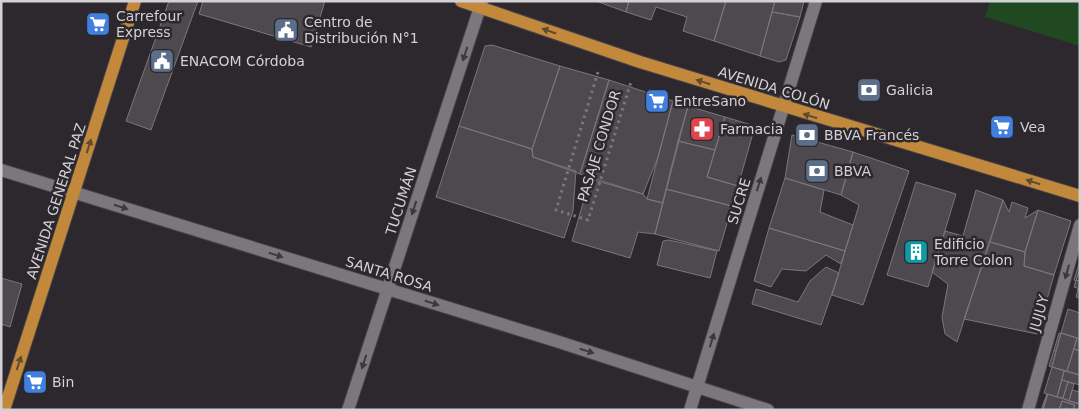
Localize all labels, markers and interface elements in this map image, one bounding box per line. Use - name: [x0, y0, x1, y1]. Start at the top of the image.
- place label: Carrefour Express: [116, 8, 182, 40]
- supermarket icon: Carrefour Express: [85, 11, 111, 37]
- place label: Centro de Distribución N°1: [304, 14, 419, 46]
- public building icon: Centro de Distribución N°1: [273, 17, 299, 43]
- one-way arrow: [541, 27, 556, 35]
- one-way arrow: [461, 46, 468, 61]
- public building icon: ENACOM Córdoba: [149, 48, 175, 74]
- place label: ENACOM Córdoba: [180, 53, 305, 69]
- street label: AVENIDA COLÓN: [716, 62, 832, 113]
- bank icon: Galicia: [856, 77, 882, 103]
- one-way arrow: [696, 78, 711, 86]
- place label: Galicia: [886, 82, 933, 98]
- street label: PASAJE CONDOR: [574, 88, 624, 204]
- supermarket icon: EntreSano: [644, 88, 670, 114]
- place label: EntreSano: [674, 93, 746, 109]
- one-way arrow: [803, 111, 818, 119]
- supermarket icon: Vea: [989, 114, 1015, 140]
- pharmacy icon: Farmacia: [689, 116, 715, 142]
- place label: Vea: [1020, 119, 1046, 135]
- street label: AVENIDA GENERAL PAZ: [23, 121, 89, 281]
- place label: Farmacia: [720, 121, 783, 137]
- bank icon: BBVA Francés: [794, 122, 820, 148]
- place label: BBVA Francés: [824, 127, 919, 143]
- one-way arrow: [86, 138, 94, 153]
- bank icon: BBVA: [804, 158, 830, 184]
- place label: BBVA: [834, 163, 871, 179]
- street label: TUCUMÁN: [382, 165, 420, 238]
- street label: SUCRE: [724, 176, 754, 226]
- one-way arrow: [756, 177, 764, 192]
- one-way arrow: [1025, 178, 1040, 186]
- one-way arrow: [410, 201, 418, 216]
- one-way arrow: [114, 203, 129, 211]
- place label: Edificio Torre Colon: [933, 236, 1012, 268]
- building icon: Edificio Torre Colon: [903, 239, 929, 265]
- one-way arrow: [269, 251, 284, 259]
- street label: SANTA ROSA: [344, 253, 435, 295]
- one-way arrow: [1062, 265, 1070, 280]
- street label: JUJUY: [1026, 292, 1052, 334]
- one-way arrow: [424, 300, 439, 307]
- one-way arrow: [708, 332, 716, 347]
- one-way arrow: [580, 347, 595, 355]
- one-way arrow: [359, 355, 367, 370]
- one-way arrow: [16, 356, 23, 371]
- supermarket icon: Bin: [22, 369, 48, 395]
- place label: Bin: [52, 374, 74, 390]

